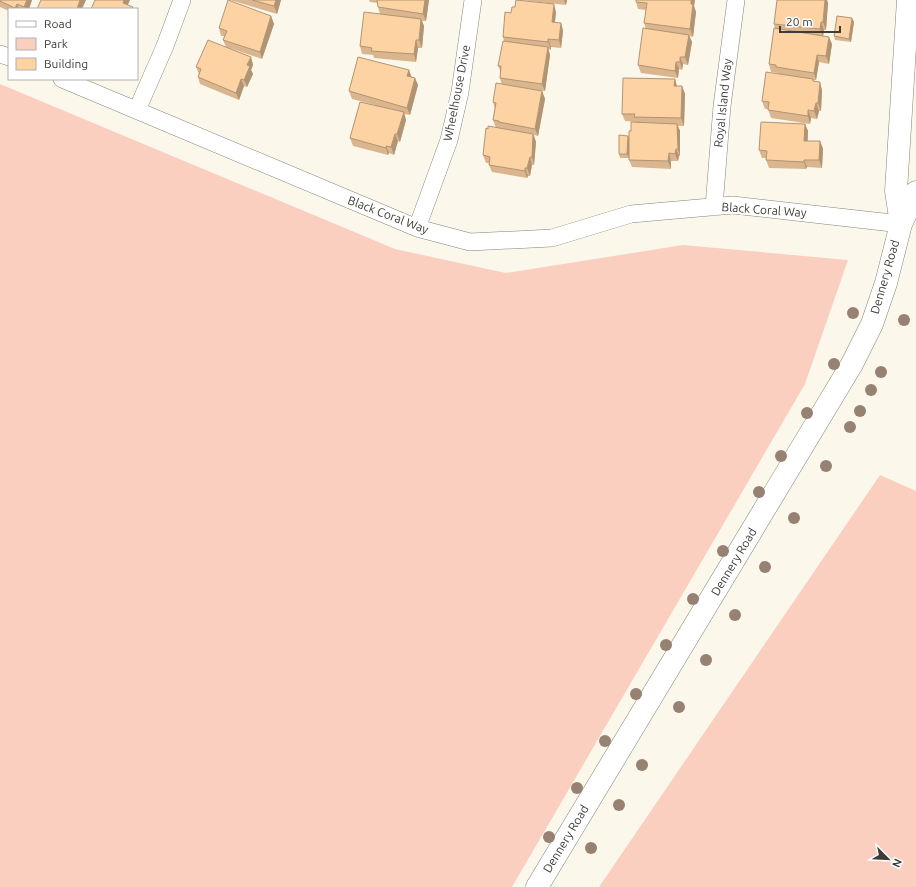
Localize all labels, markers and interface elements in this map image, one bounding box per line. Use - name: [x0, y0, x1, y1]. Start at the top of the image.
- legend: [8, 8, 138, 80]
- scale bar: [780, 8, 840, 34]
- text: 20 m: [786, 15, 813, 28]
- text: Road: [44, 17, 72, 30]
- text: Park: [44, 37, 68, 50]
- street label: Wheelhouse Drive: [441, 44, 472, 142]
- text: Building: [44, 57, 88, 70]
- street label: Royal Island Way: [711, 58, 734, 148]
- street label: Black Coral Way: [346, 193, 430, 236]
- street label: Black Coral Way: [721, 200, 807, 219]
- street label: Dennery Road: [868, 238, 901, 315]
- street label: Dennery Road: [708, 526, 759, 598]
- street label: Dennery Road: [540, 803, 591, 875]
- north arrow: [868, 839, 908, 879]
- text: N: [890, 857, 904, 869]

